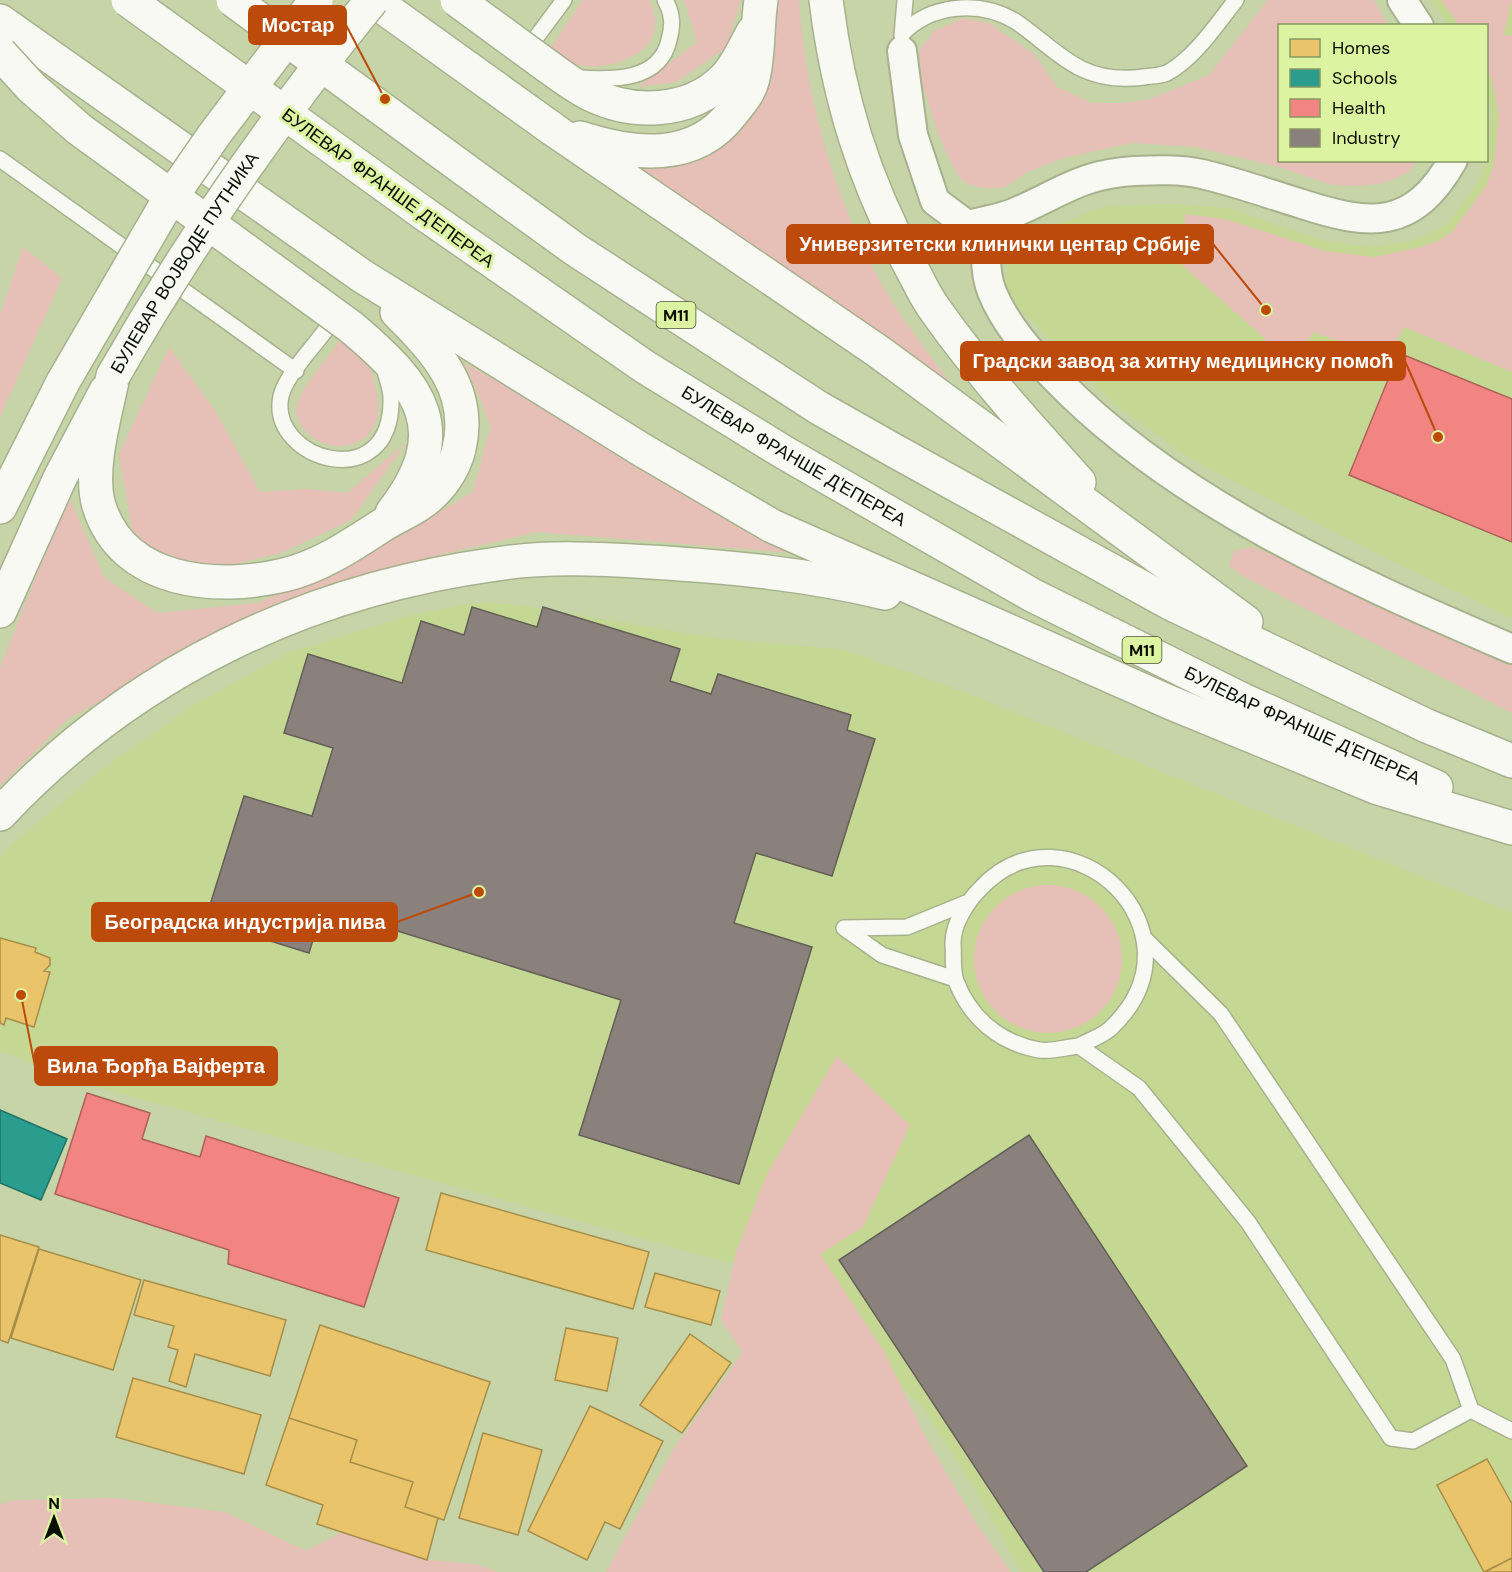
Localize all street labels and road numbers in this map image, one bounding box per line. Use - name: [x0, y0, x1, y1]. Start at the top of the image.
- street label: БУЛЕВАР ФРАНШЕ Д'ЕПЕРЕА: [277, 103, 499, 273]
- street label: БУЛЕВАР ВОЈВОДЕ ПУТНИКА: [105, 147, 264, 378]
- road number: M11: [656, 302, 696, 328]
- street label: БУЛЕВАР ФРАНШЕ Д'ЕПЕРЕА: [677, 380, 910, 532]
- road number: M11: [1122, 637, 1162, 663]
- street label: БУЛЕВАР ФРАНШЕ Д'ЕПЕРЕА: [1180, 661, 1424, 790]

